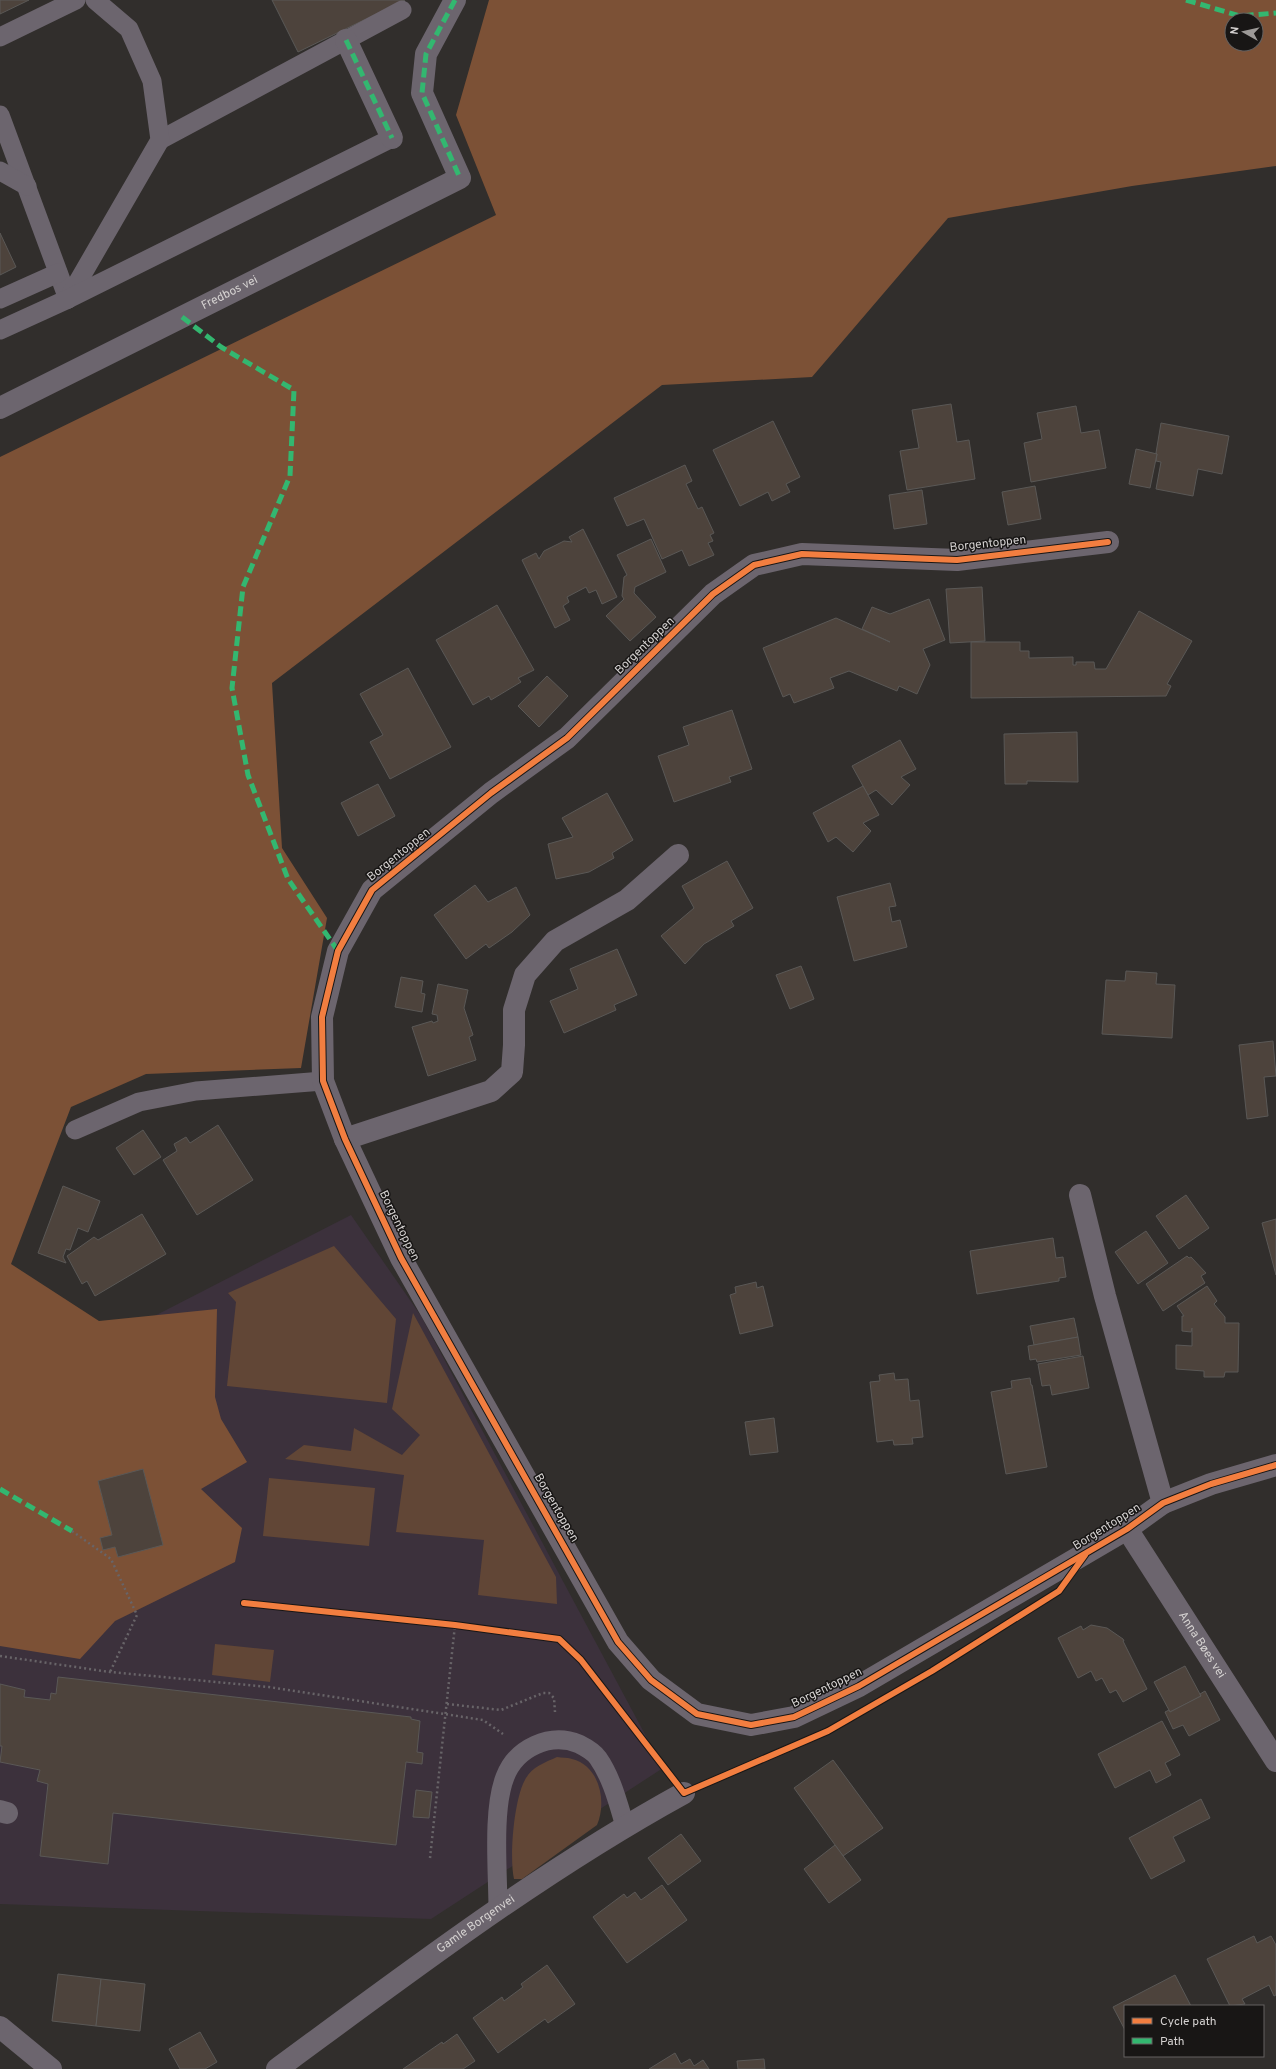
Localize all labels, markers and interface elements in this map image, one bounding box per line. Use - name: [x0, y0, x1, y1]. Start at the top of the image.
- north arrow: [1224, 12, 1264, 52]
- text: N: [1228, 26, 1243, 36]
- street label: Fredbos vei: [199, 272, 261, 314]
- street label: Borgentoppen: [949, 532, 1027, 556]
- street label: Borgentoppen: [612, 614, 678, 678]
- street label: Borgentoppen: [364, 825, 434, 885]
- street label: Borgentoppen: [375, 1188, 423, 1264]
- street label: Borgentoppen: [530, 1471, 582, 1545]
- street label: Borgentoppen: [1070, 1500, 1144, 1554]
- street label: Anna Bøes vei: [1174, 1609, 1229, 1682]
- street label: Borgentoppen: [789, 1664, 865, 1712]
- street label: Gamle Borgenvei: [434, 1892, 518, 1957]
- legend: [1124, 2005, 1264, 2057]
- text: Cycle path: [1160, 2014, 1217, 2030]
- text: Path: [1160, 2034, 1185, 2050]

